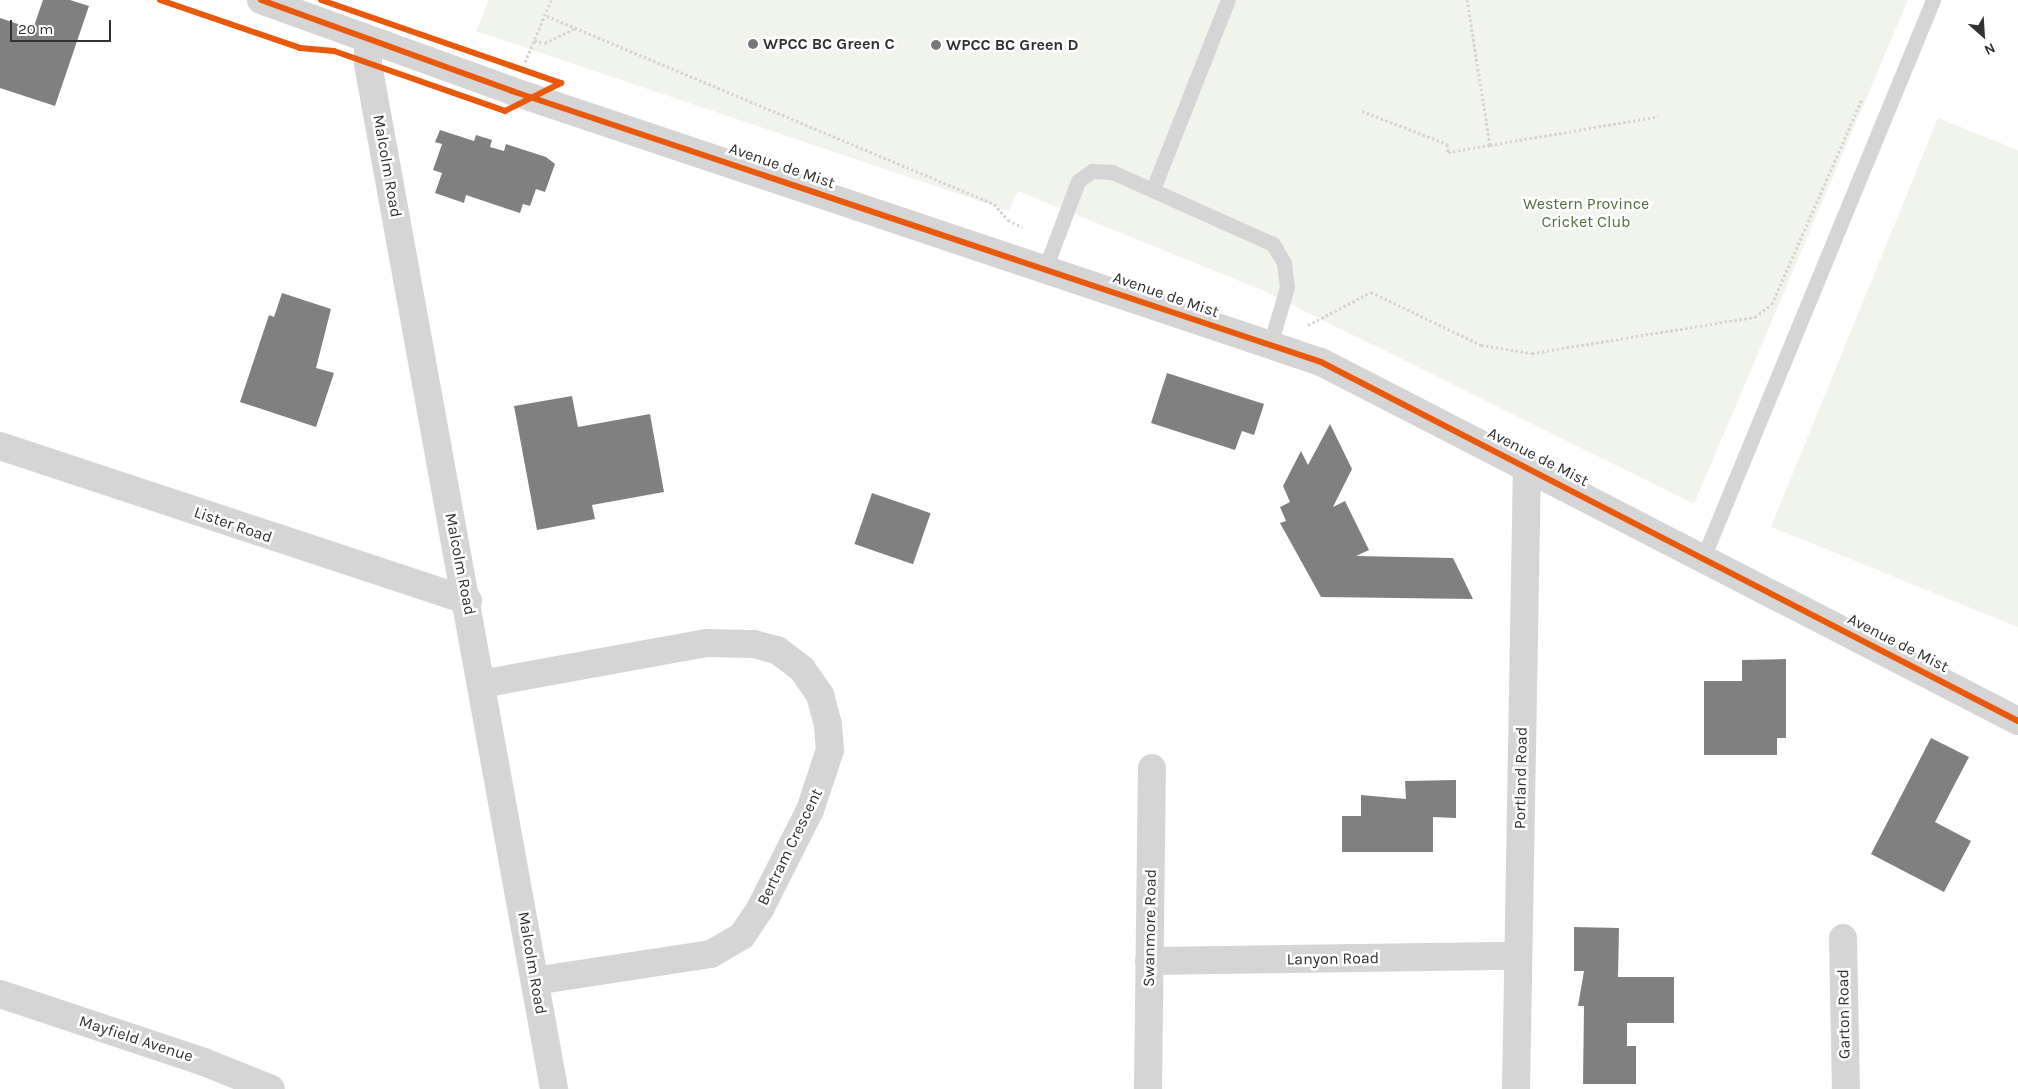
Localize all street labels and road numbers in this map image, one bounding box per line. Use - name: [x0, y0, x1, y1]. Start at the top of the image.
- street label: Malcolm Road: [369, 113, 405, 219]
- street label: Avenue de Mist: [727, 139, 837, 193]
- street label: Avenue de Mist: [1111, 268, 1221, 322]
- street label: Avenue de Mist: [1484, 423, 1592, 491]
- street label: Lister Road: [191, 503, 275, 547]
- street label: Malcolm Road: [441, 511, 479, 617]
- street label: Avenue de Mist: [1844, 609, 1952, 677]
- street label: Portland Road: [1511, 727, 1531, 829]
- street label: Bertram Crescent: [753, 785, 827, 909]
- street label: Swanmore Road: [1139, 869, 1161, 987]
- street label: Malcolm Road: [514, 910, 550, 1016]
- street label: Lanyon Road: [1287, 949, 1379, 969]
- street label: Garton Road: [1834, 969, 1854, 1059]
- street label: Mayfield Avenue: [77, 1012, 195, 1066]

